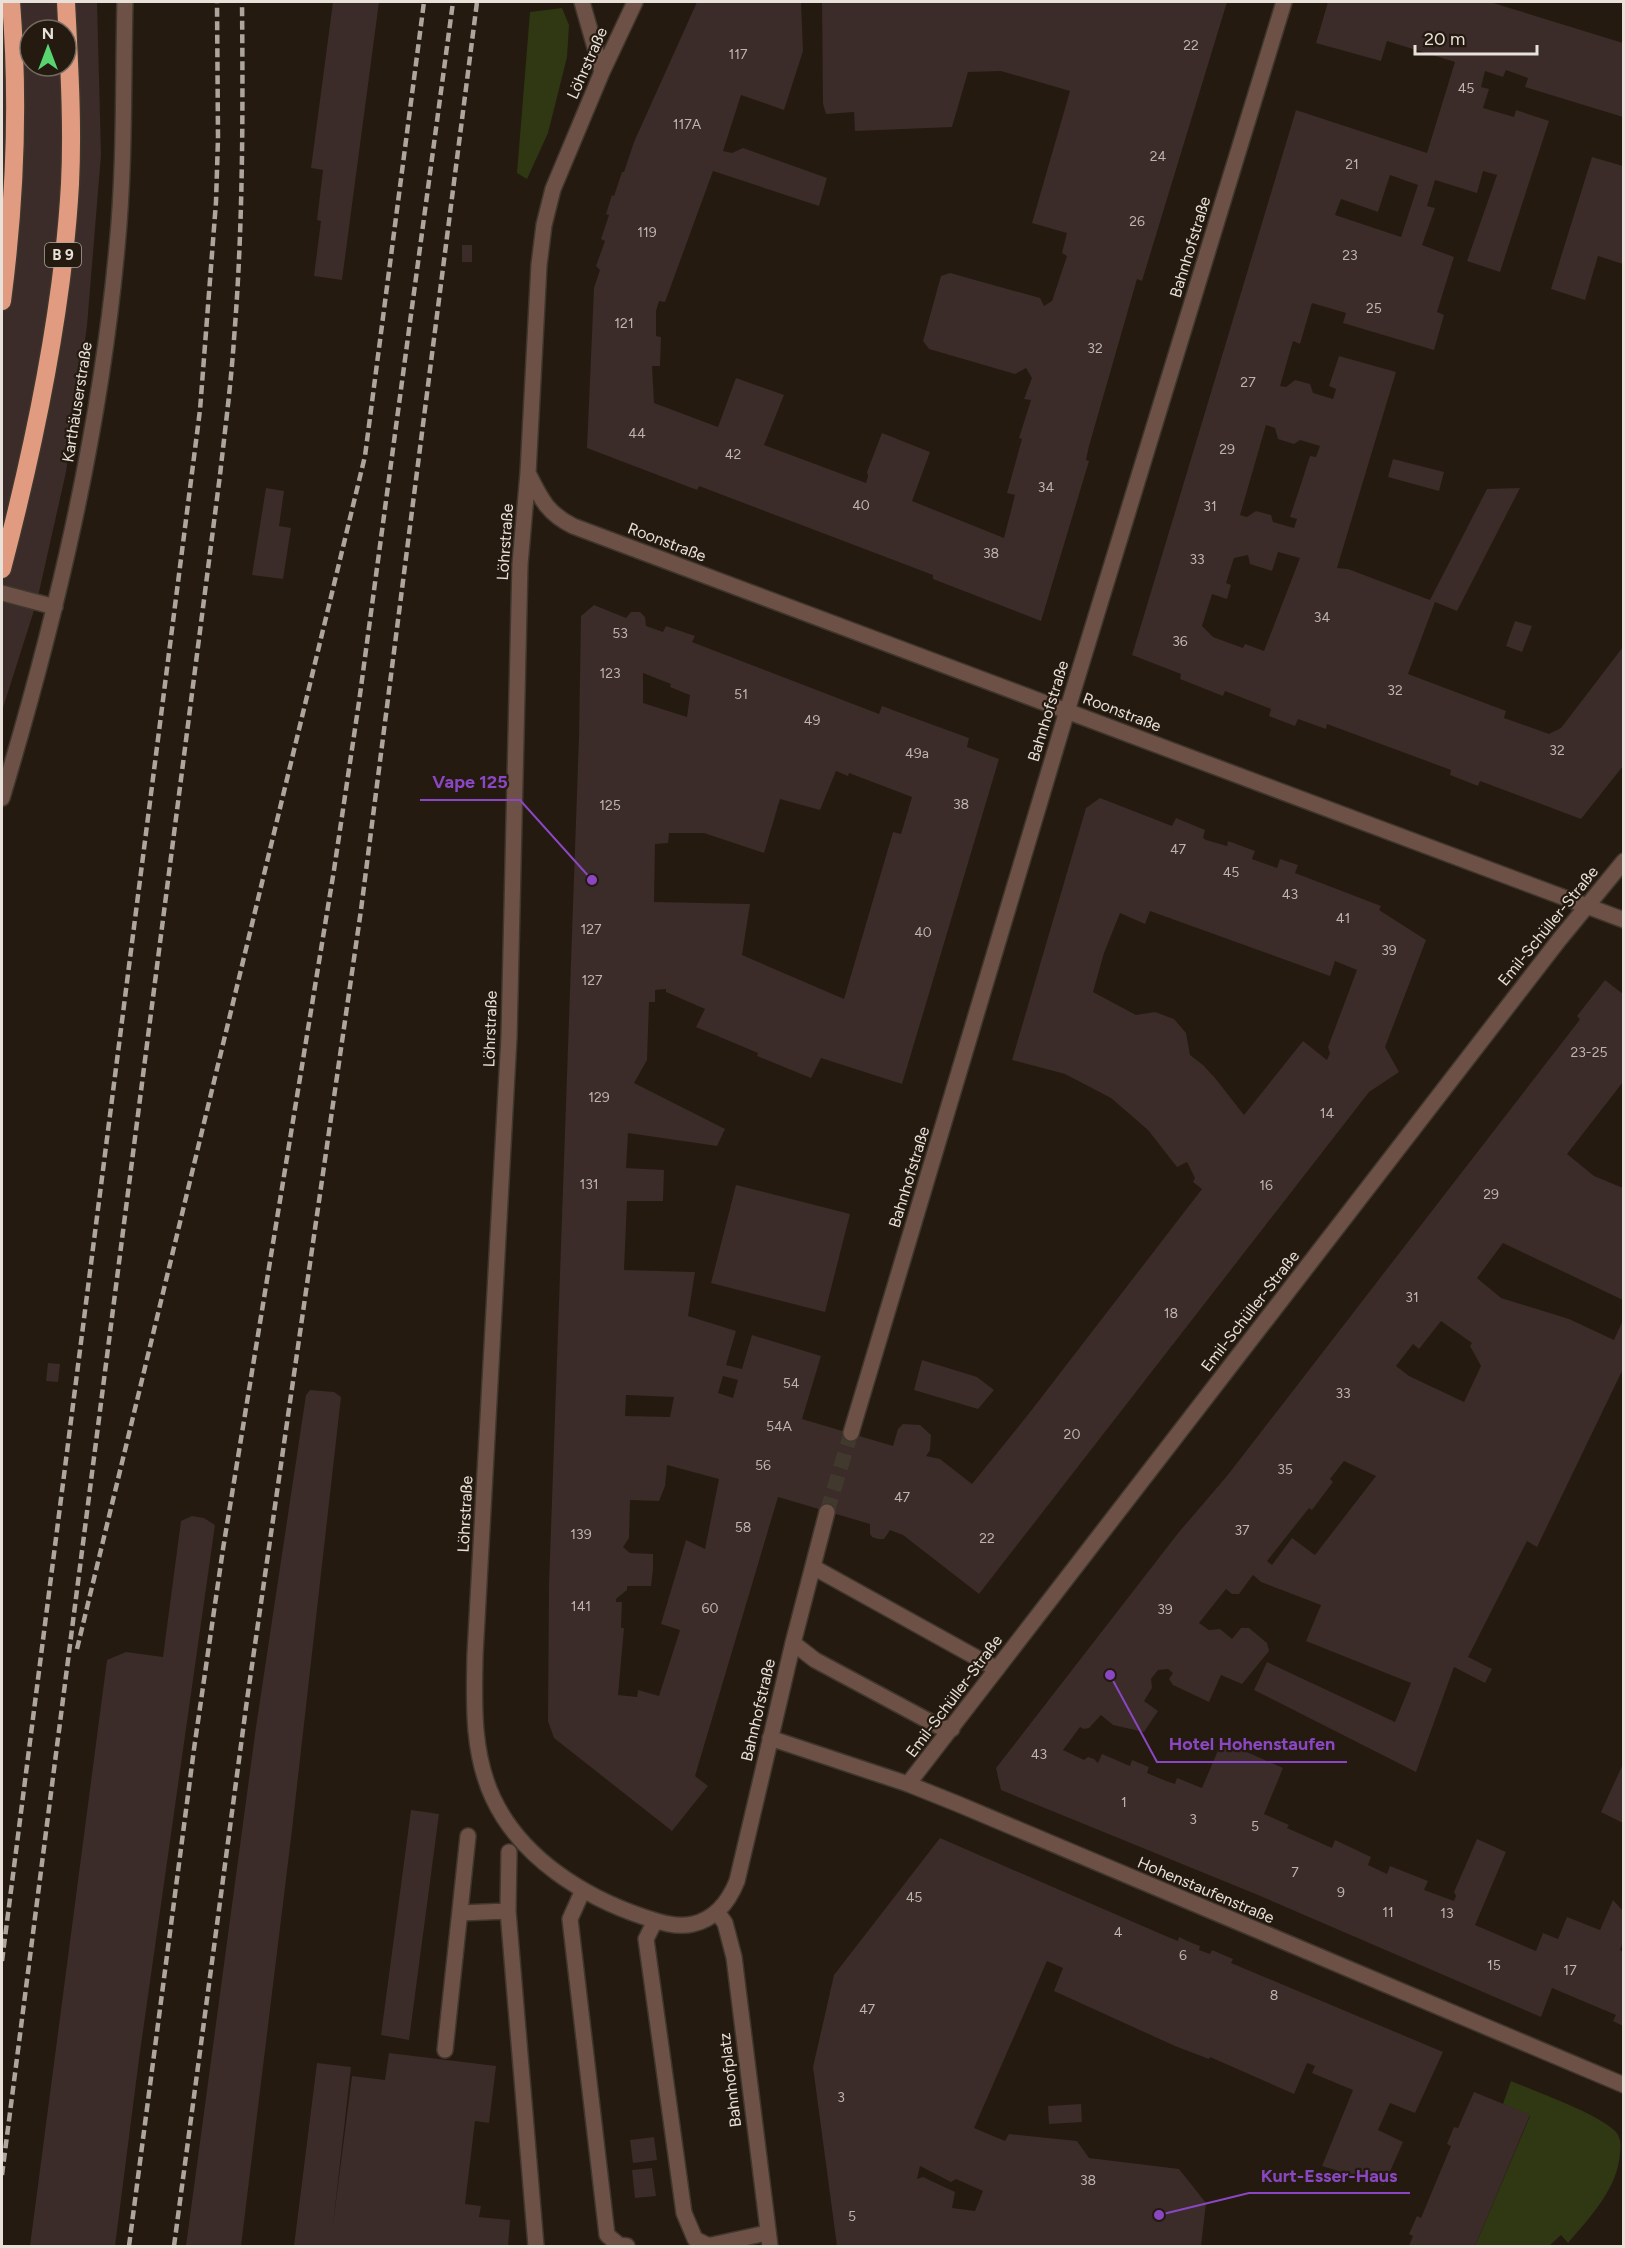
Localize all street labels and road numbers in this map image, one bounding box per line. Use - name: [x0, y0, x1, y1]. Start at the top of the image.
- street label: Löhrstraße: [563, 24, 611, 102]
- street label: Bahnhofstraße: [1166, 194, 1214, 300]
- road number: B 9: [45, 243, 81, 267]
- street label: Karthäuserstraße: [58, 340, 96, 464]
- street label: Löhrstraße: [493, 503, 517, 581]
- street label: Roonstraße: [625, 518, 709, 566]
- street label: Bahnhofstraße: [1024, 658, 1072, 764]
- street label: Roonstraße: [1080, 688, 1164, 736]
- street label: Emil-Schüller-Straße: [1494, 862, 1602, 990]
- street label: Löhrstraße: [479, 990, 501, 1068]
- street label: Bahnhofstraße: [885, 1124, 933, 1230]
- street label: Emil-Schüller-Straße: [1197, 1246, 1303, 1375]
- street label: Löhrstraße: [454, 1475, 477, 1553]
- street label: Emil-Schüller-Straße: [902, 1631, 1006, 1761]
- street label: Bahnhofstraße: [737, 1657, 779, 1763]
- street label: Hohenstaufenstraße: [1135, 1853, 1278, 1928]
- street label: Bahnhofplatz: [715, 2032, 745, 2128]

